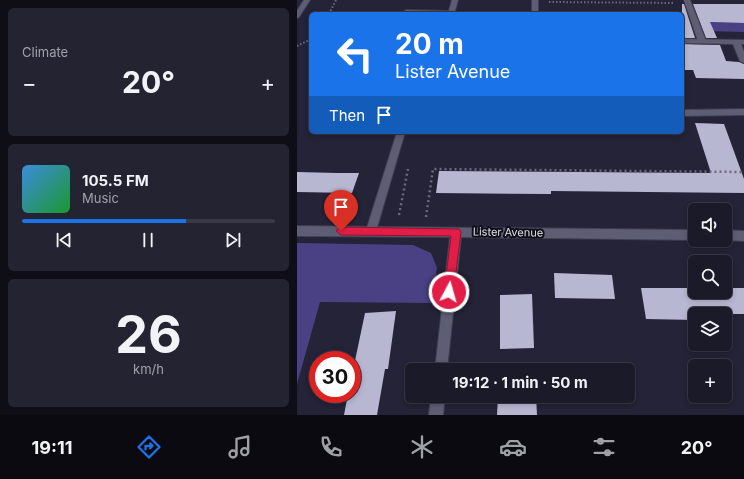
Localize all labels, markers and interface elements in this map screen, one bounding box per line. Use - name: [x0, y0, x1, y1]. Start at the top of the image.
- text: 20 m: [395, 27, 464, 61]
- icon: left: [329, 28, 381, 80]
- text: Climate: [22, 44, 68, 60]
- text: Lister Avenue: [395, 61, 510, 82]
- text: 20°: [122, 64, 175, 100]
- text: −: [22, 70, 37, 96]
- text: +: [260, 70, 275, 96]
- icon: arrive: [373, 104, 395, 126]
- text: Then: [329, 106, 365, 125]
- text: 105.5 FM: [82, 171, 149, 190]
- text: Music: [82, 190, 119, 206]
- pin: [324, 190, 358, 231]
- icon: arrive: [330, 196, 352, 218]
- map controls: [688, 203, 732, 403]
- button: sound: [688, 203, 732, 247]
- street label: Lister Avenue: [473, 224, 543, 240]
- icon: previous: [53, 229, 75, 251]
- icon: pause: [137, 229, 159, 251]
- icon: next: [222, 229, 244, 251]
- button: search: [688, 255, 732, 299]
- position arrow: [428, 271, 470, 313]
- text: 26: [115, 303, 182, 366]
- button: layers: [688, 307, 732, 351]
- speed limit sign: 30: [309, 351, 361, 403]
- button: +: [688, 359, 732, 403]
- text: km/h: [133, 361, 164, 377]
- text: 19:12 · 1 min · 50 m: [452, 373, 588, 392]
- icon: directions: [135, 433, 163, 461]
- icon: music: [226, 433, 254, 461]
- icon: phone: [317, 433, 345, 461]
- icon: climate: [408, 433, 436, 461]
- icon: car: [499, 433, 527, 461]
- icon: filters: [590, 433, 618, 461]
- text: 19:11: [31, 437, 72, 458]
- text: 20°: [681, 437, 713, 458]

